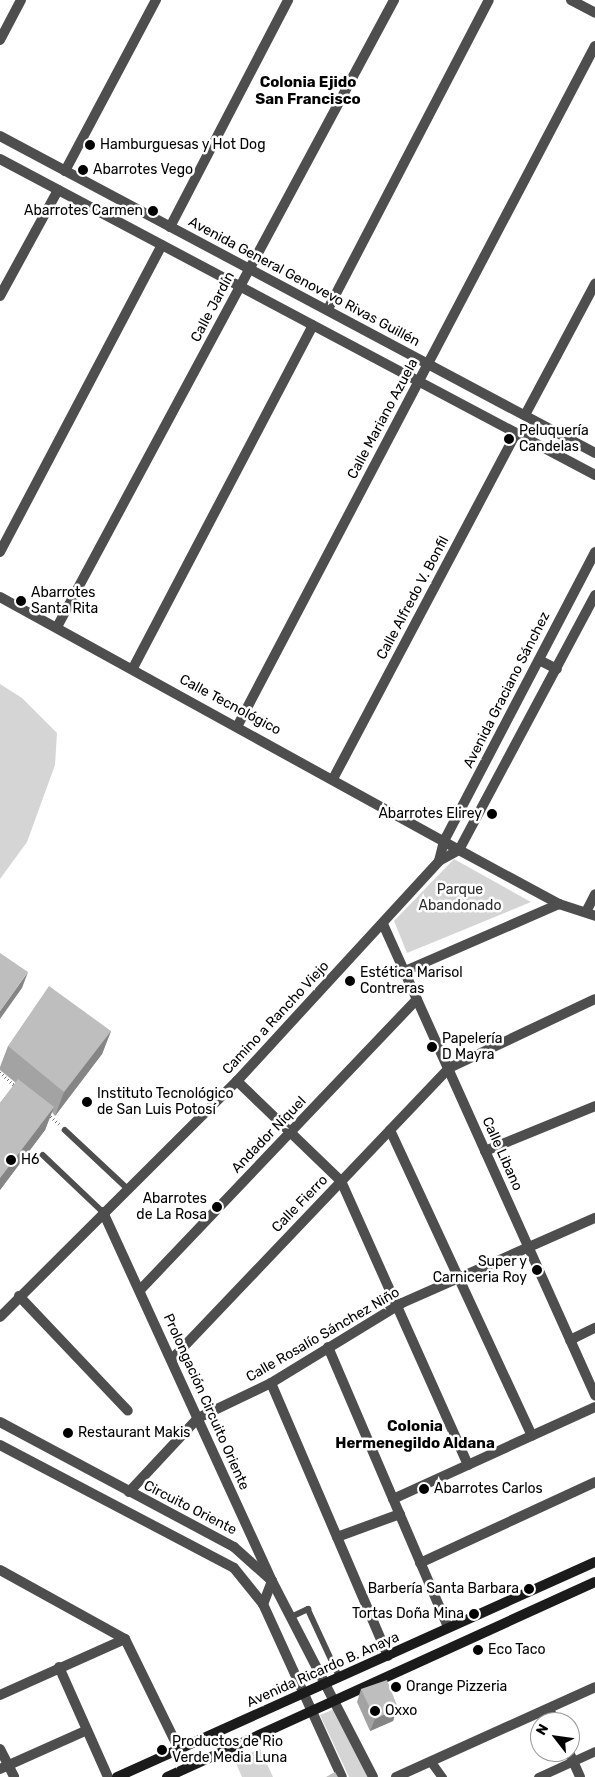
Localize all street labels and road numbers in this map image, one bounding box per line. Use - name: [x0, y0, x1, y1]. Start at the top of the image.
- street label: Avenida General Genovevo Rivas Guillén: [185, 214, 423, 350]
- street label: Calle Jardín: [187, 269, 239, 345]
- street label: Calle Mariano Azuela: [344, 356, 422, 482]
- street label: Calle Alfredo V. Bonfil: [373, 533, 453, 663]
- street label: Avenida Graciano Sánchez: [460, 609, 554, 771]
- street label: Calle Tecnológico: [176, 671, 284, 739]
- street label: Camino a Rancho Viejo: [219, 958, 333, 1078]
- street label: Andador Níquel: [228, 1093, 310, 1177]
- street label: Calle Libano: [478, 1115, 526, 1193]
- street label: Calle Fierro: [269, 1172, 331, 1236]
- street label: Calle Rosalío Sánchez Niño: [243, 1284, 403, 1386]
- street label: Prolongación Circuito Oriente: [159, 1311, 253, 1493]
- street label: Circuito Oriente: [141, 1477, 239, 1539]
- street label: Avenida Ricardo B. Anaya: [244, 1629, 402, 1711]

